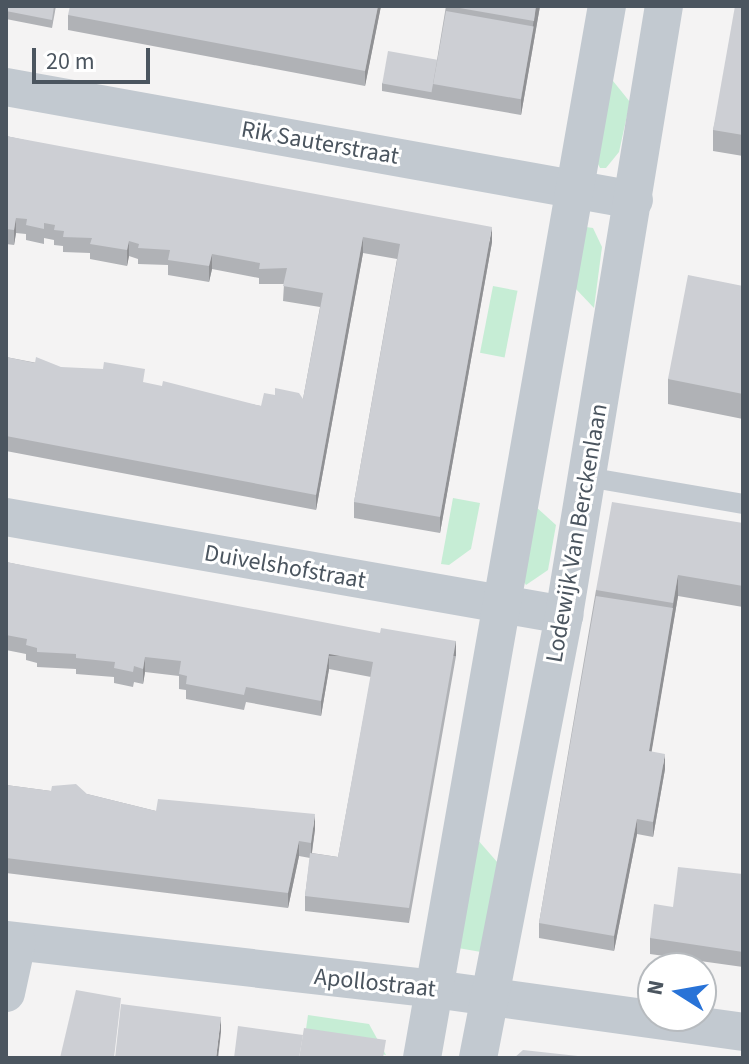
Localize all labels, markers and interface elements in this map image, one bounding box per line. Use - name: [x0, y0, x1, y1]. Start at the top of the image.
- scale bar: [36, 32, 154, 82]
- text: 20 m: [46, 44, 95, 79]
- street label: Rik Sauterstraat: [239, 115, 401, 171]
- street label: Lodewijk Van Berckenlaan: [540, 401, 614, 665]
- street label: Duivelshofstraat: [202, 539, 368, 595]
- north arrow: [637, 952, 717, 1032]
- street label: Apollostraat: [313, 962, 437, 1004]
- text: N: [638, 978, 673, 998]

